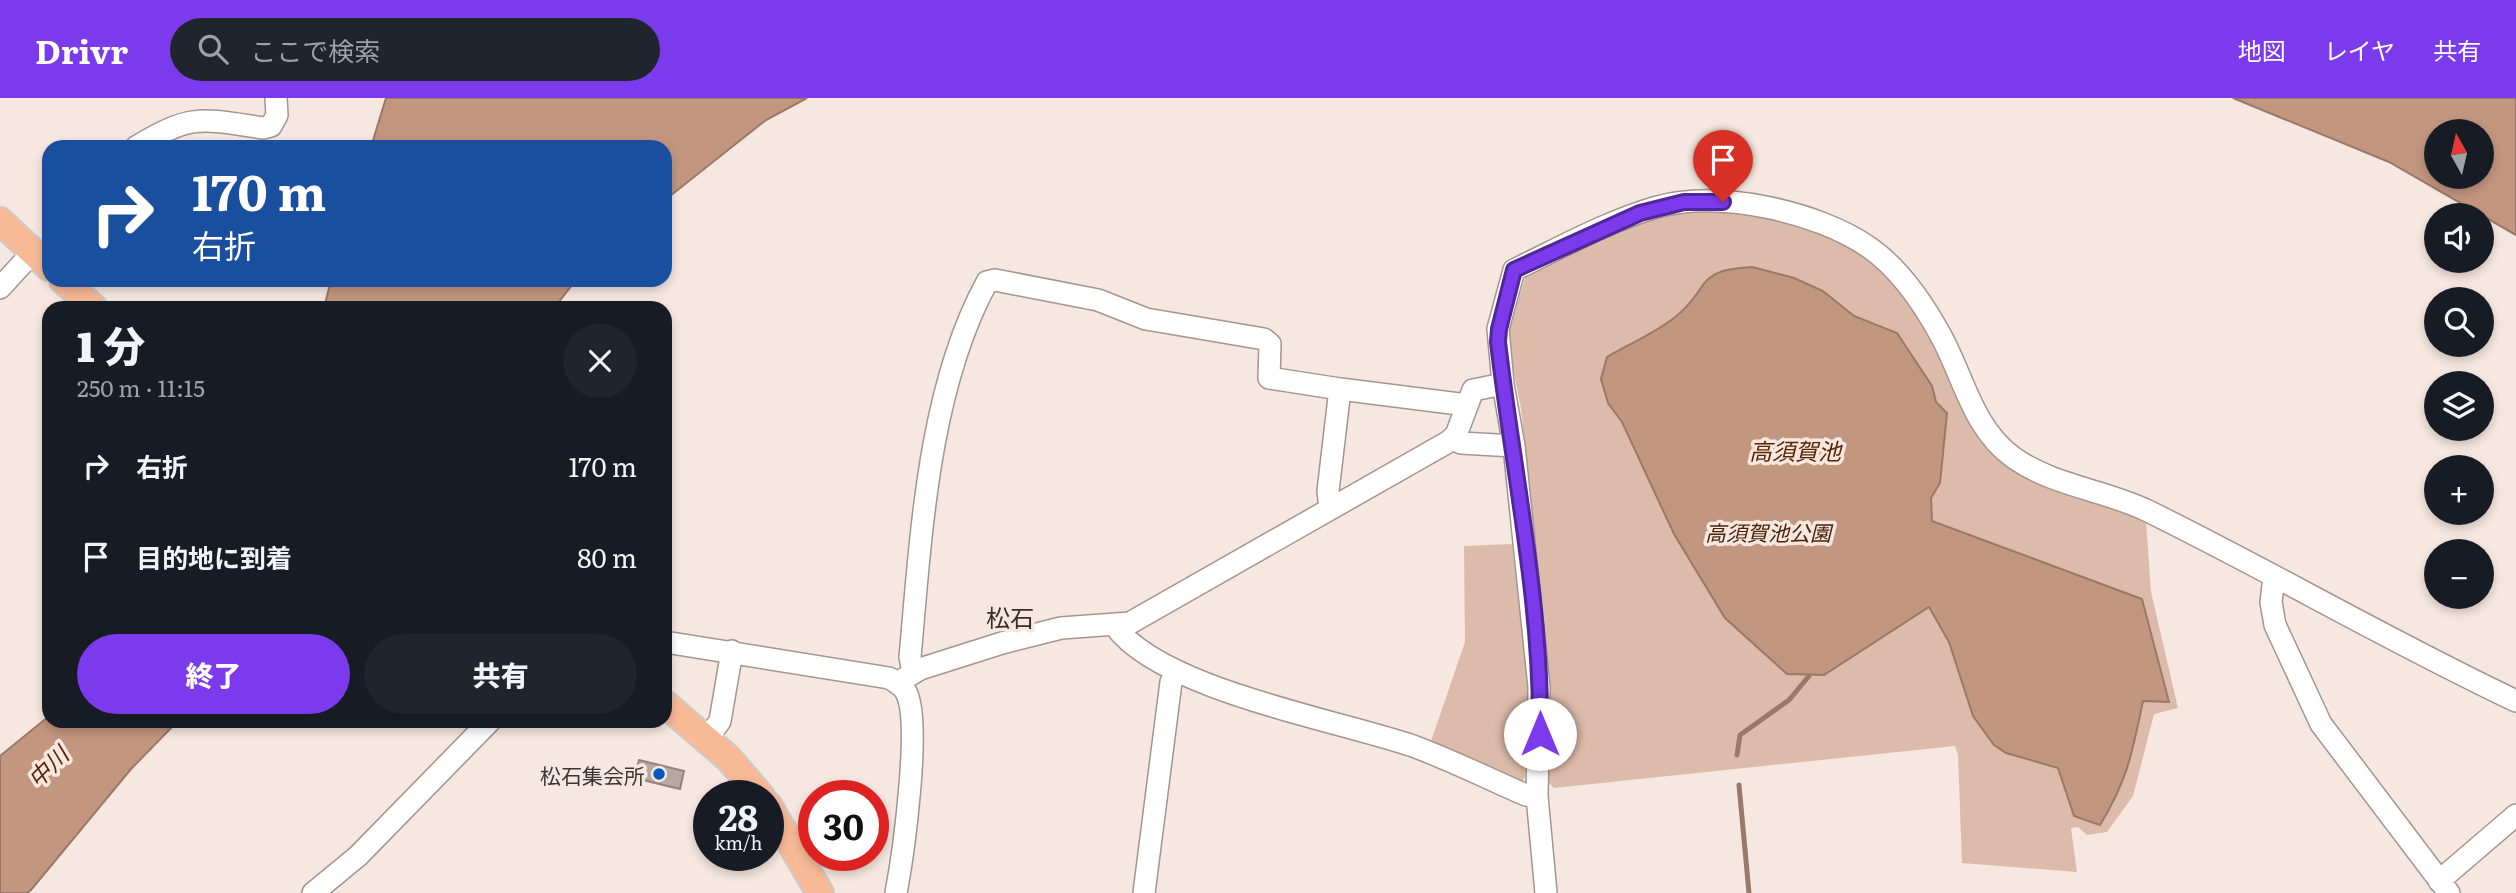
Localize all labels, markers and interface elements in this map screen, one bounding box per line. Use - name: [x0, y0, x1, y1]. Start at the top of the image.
- search box: [170, 18, 660, 81]
- text: Drivr: [35, 25, 128, 74]
- icon: search: [194, 30, 232, 68]
- text: ここで検索: [250, 30, 380, 69]
- text: 地図: [2238, 32, 2286, 67]
- text: レイヤ: [2324, 32, 2395, 67]
- text: 共有: [2433, 32, 2481, 67]
- north arrow: [2424, 119, 2494, 189]
- map controls: [2424, 119, 2494, 609]
- pin: [1693, 130, 1753, 202]
- icon: arrive: [1704, 141, 1742, 179]
- text: 170 m: [192, 153, 326, 226]
- icon: right: [77, 168, 168, 259]
- button: sound: [2424, 203, 2494, 273]
- text: 右折: [192, 220, 256, 268]
- button: search: [2424, 287, 2494, 357]
- text: 1 分: [77, 313, 145, 375]
- button: close: [563, 324, 637, 398]
- text: 250 m · 11:15: [77, 370, 205, 404]
- button: layers: [2424, 371, 2494, 441]
- water label: 高須賀池: [1749, 433, 1843, 467]
- text: 右折: [136, 446, 188, 485]
- text: 170 m: [569, 446, 637, 485]
- icon: right: [77, 447, 115, 485]
- button: +: [2424, 455, 2494, 525]
- park label: 高須賀池公園: [1705, 516, 1834, 547]
- text: 目的地に到着: [136, 537, 292, 576]
- text: 80 m: [577, 537, 637, 576]
- icon: arrive: [77, 538, 115, 576]
- button: −: [2424, 539, 2494, 609]
- district label: 松石: [986, 599, 1034, 634]
- button: 終了: [77, 634, 350, 714]
- button: 共有: [364, 634, 637, 714]
- position arrow: [1503, 697, 1577, 771]
- water label: 中川: [19, 736, 77, 794]
- place label: 松石集会所: [540, 759, 645, 790]
- marker: 松石集会所: [651, 766, 667, 782]
- speed limit sign: 30: [798, 780, 889, 871]
- text: 28: [719, 790, 758, 842]
- text: km/h: [715, 829, 762, 856]

